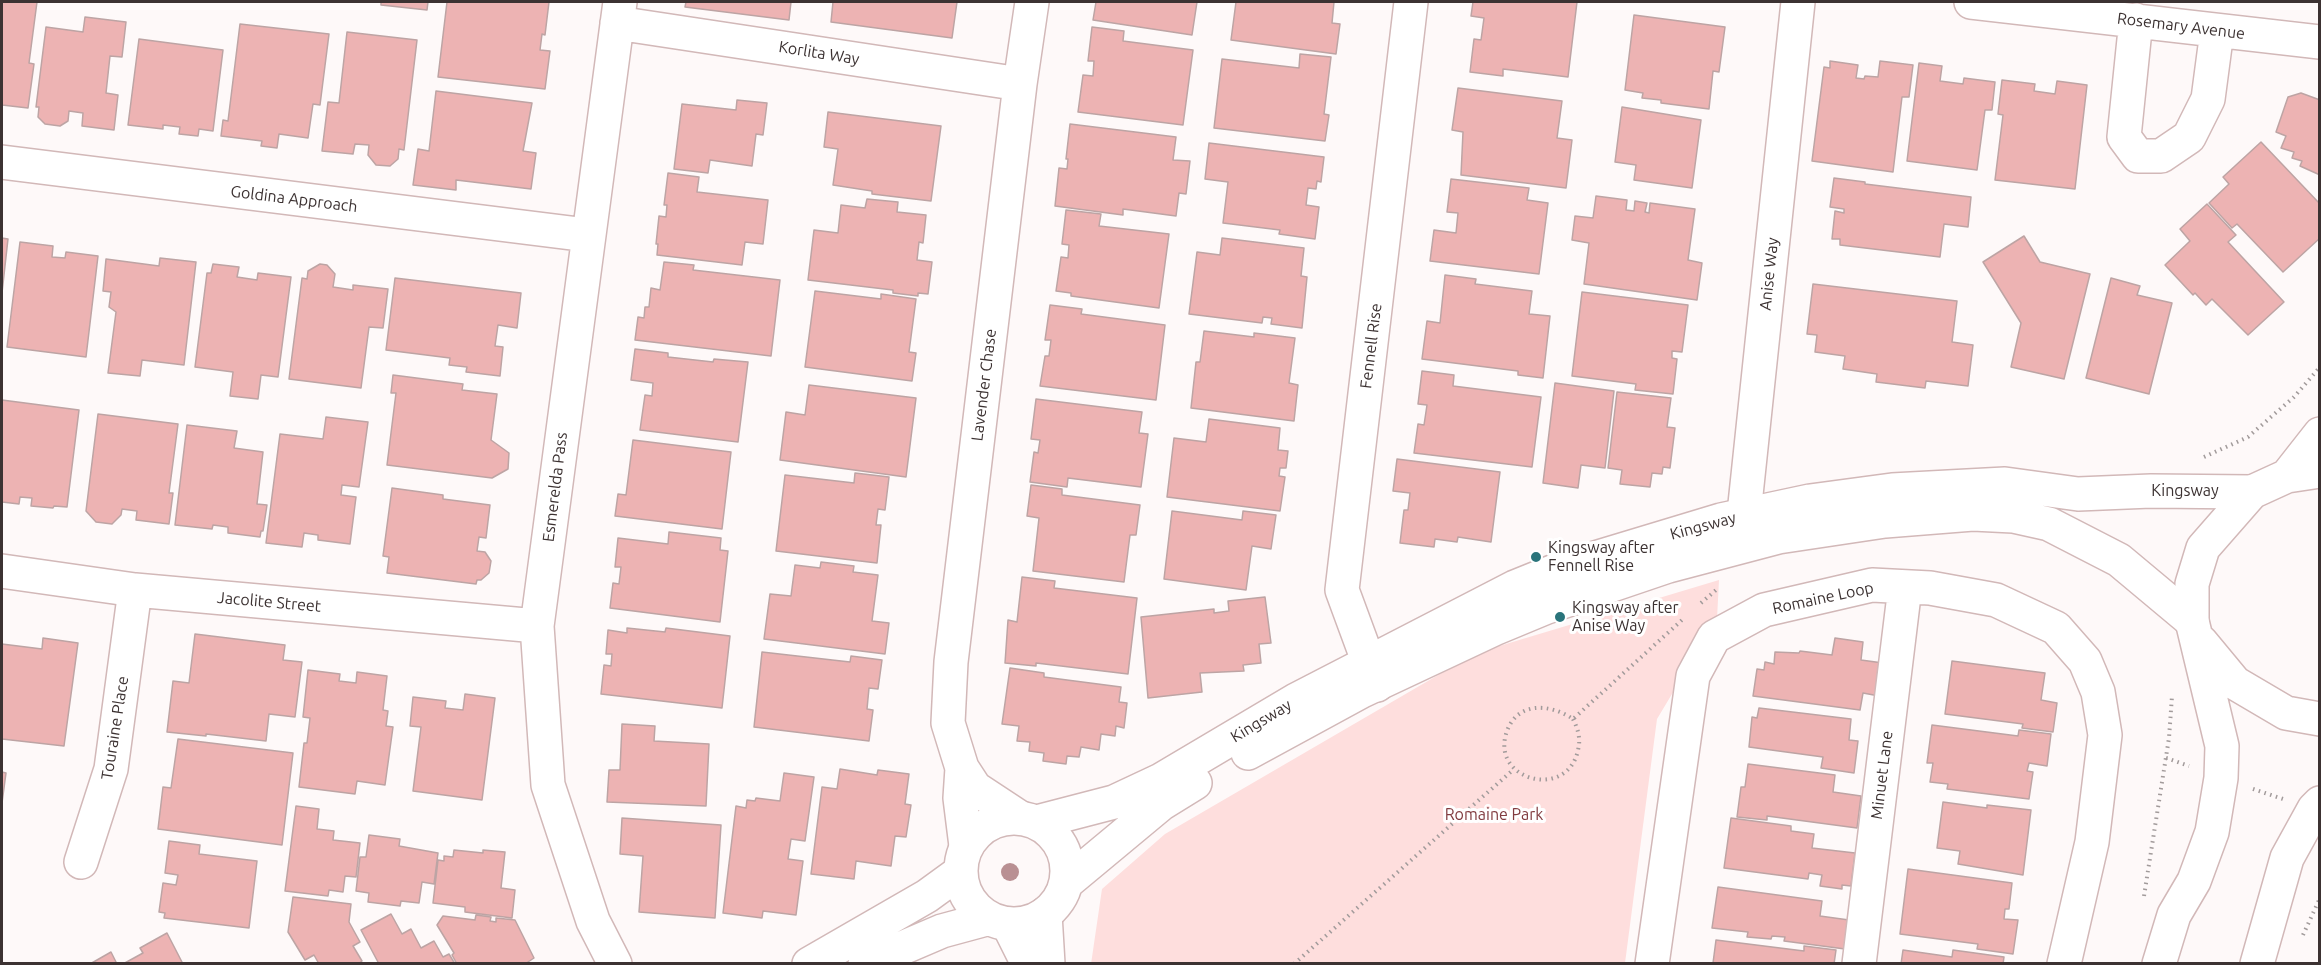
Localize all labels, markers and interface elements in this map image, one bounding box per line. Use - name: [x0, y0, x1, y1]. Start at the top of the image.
- street label: Rosemary Avenue: [2116, 9, 2246, 43]
- street label: Korlita Way: [777, 37, 861, 69]
- street label: Goldina Approach: [229, 182, 359, 216]
- street label: Anise Way: [1756, 237, 1782, 311]
- street label: Fennell Rise: [1356, 302, 1386, 390]
- street label: Lavender Chase: [968, 328, 1000, 442]
- street label: Esmerelda Pass: [539, 431, 571, 543]
- street label: Kingsway: [2151, 481, 2219, 501]
- street label: Kingsway: [1668, 508, 1738, 544]
- place label: Kingsway after Fennell Rise: [1548, 538, 1655, 576]
- marker: Kingsway after Fennell Rise: [1529, 550, 1543, 564]
- street label: Romaine Loop: [1771, 578, 1875, 618]
- street label: Jacolite Street: [216, 588, 322, 616]
- place label: Kingsway after Anise Way: [1572, 598, 1679, 636]
- marker: Kingsway after Anise Way: [1553, 610, 1567, 624]
- street label: Touraine Place: [97, 675, 133, 781]
- street label: Kingsway: [1227, 695, 1295, 747]
- street label: Minuet Lane: [1867, 730, 1897, 820]
- park label: Romaine Park: [1445, 805, 1543, 825]

